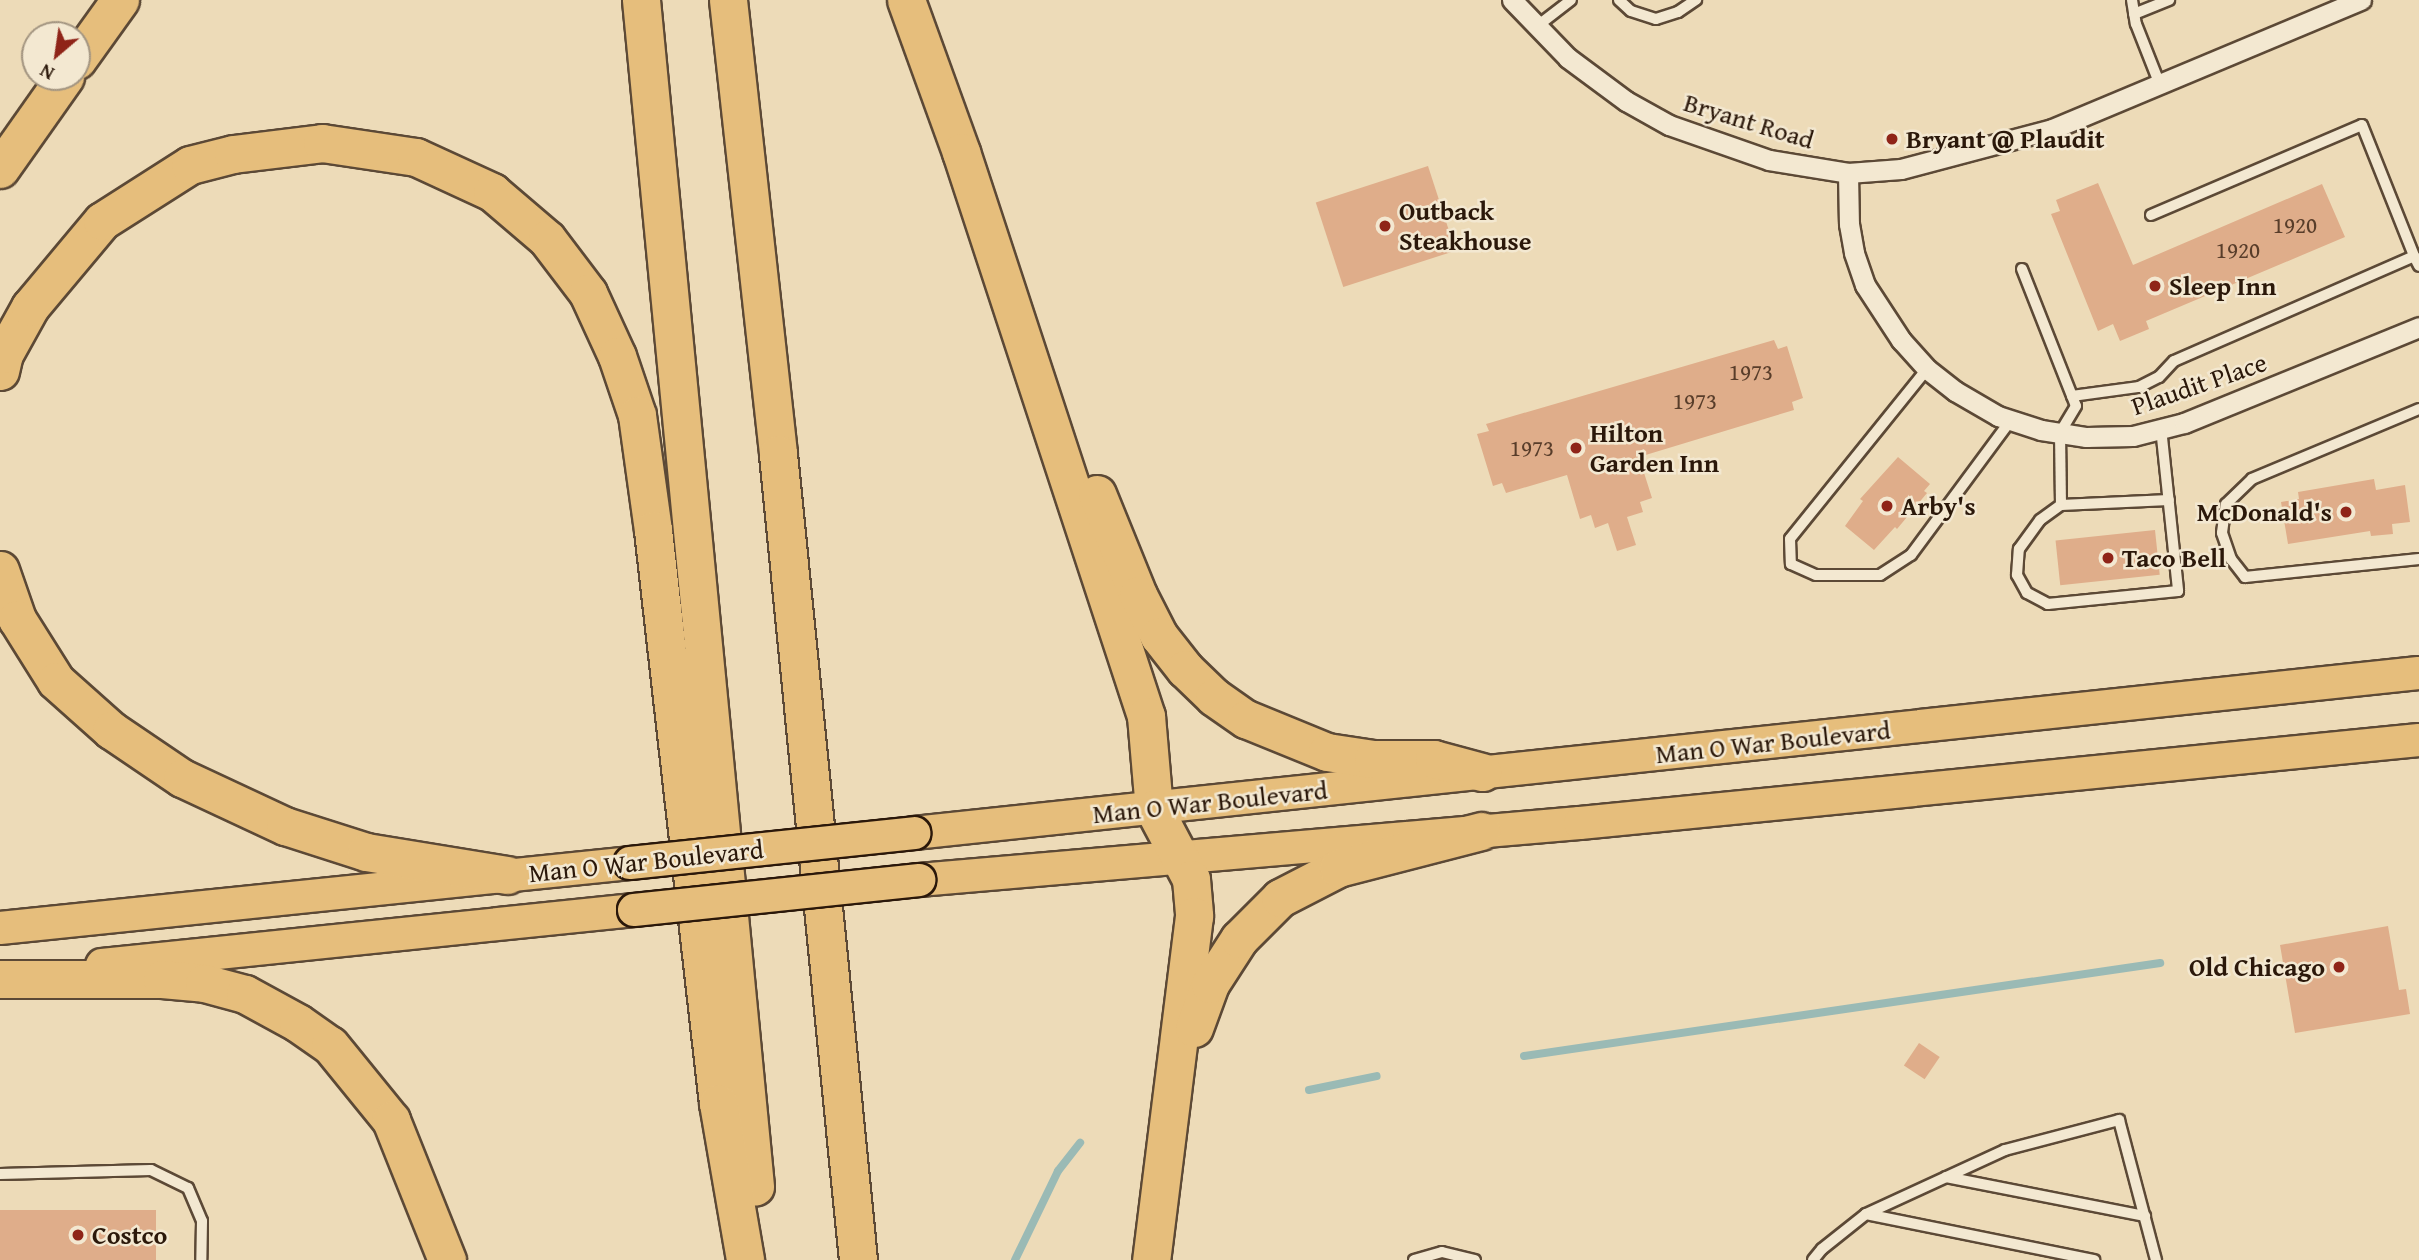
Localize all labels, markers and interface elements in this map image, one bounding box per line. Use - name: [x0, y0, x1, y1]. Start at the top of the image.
- north arrow: [21, 21, 91, 91]
- text: N: [34, 57, 59, 88]
- street label: Bryant Road: [1680, 86, 1818, 156]
- place label: Bryant @ Plaudit: [1906, 123, 2105, 155]
- marker: Bryant @ Plaudit: [1884, 131, 1900, 147]
- place label: Outback Steakhouse: [1399, 195, 1531, 256]
- house number: 1920: [2273, 211, 2317, 239]
- marker: Outback Steakhouse: [1377, 218, 1393, 234]
- house number: 1920: [2216, 236, 2260, 264]
- place label: Sleep Inn: [2169, 270, 2276, 302]
- marker: Sleep Inn: [2147, 278, 2163, 294]
- street label: Plaudit Place: [2127, 346, 2271, 422]
- house number: 1973: [1729, 358, 1773, 386]
- house number: 1973: [1673, 387, 1717, 415]
- place label: Hilton Garden Inn: [1590, 417, 1719, 478]
- house number: 1973: [1510, 434, 1554, 462]
- marker: Hilton Garden Inn: [1568, 440, 1584, 456]
- place label: Arby's: [1901, 490, 1976, 522]
- place label: McDonald's: [2197, 496, 2332, 528]
- marker: Arby's: [1879, 498, 1895, 514]
- marker: McDonald's: [2338, 504, 2354, 520]
- place label: Taco Bell: [2122, 542, 2226, 574]
- marker: Taco Bell: [2100, 550, 2116, 566]
- street label: Man O War Boulevard: [1654, 714, 1892, 770]
- street label: Man O War Boulevard: [1091, 774, 1329, 830]
- street label: Man O War Boulevard: [527, 833, 765, 889]
- place label: Old Chicago: [2189, 951, 2325, 983]
- marker: Old Chicago: [2331, 959, 2347, 975]
- place label: Costco: [92, 1219, 167, 1251]
- marker: Costco: [70, 1227, 86, 1243]

